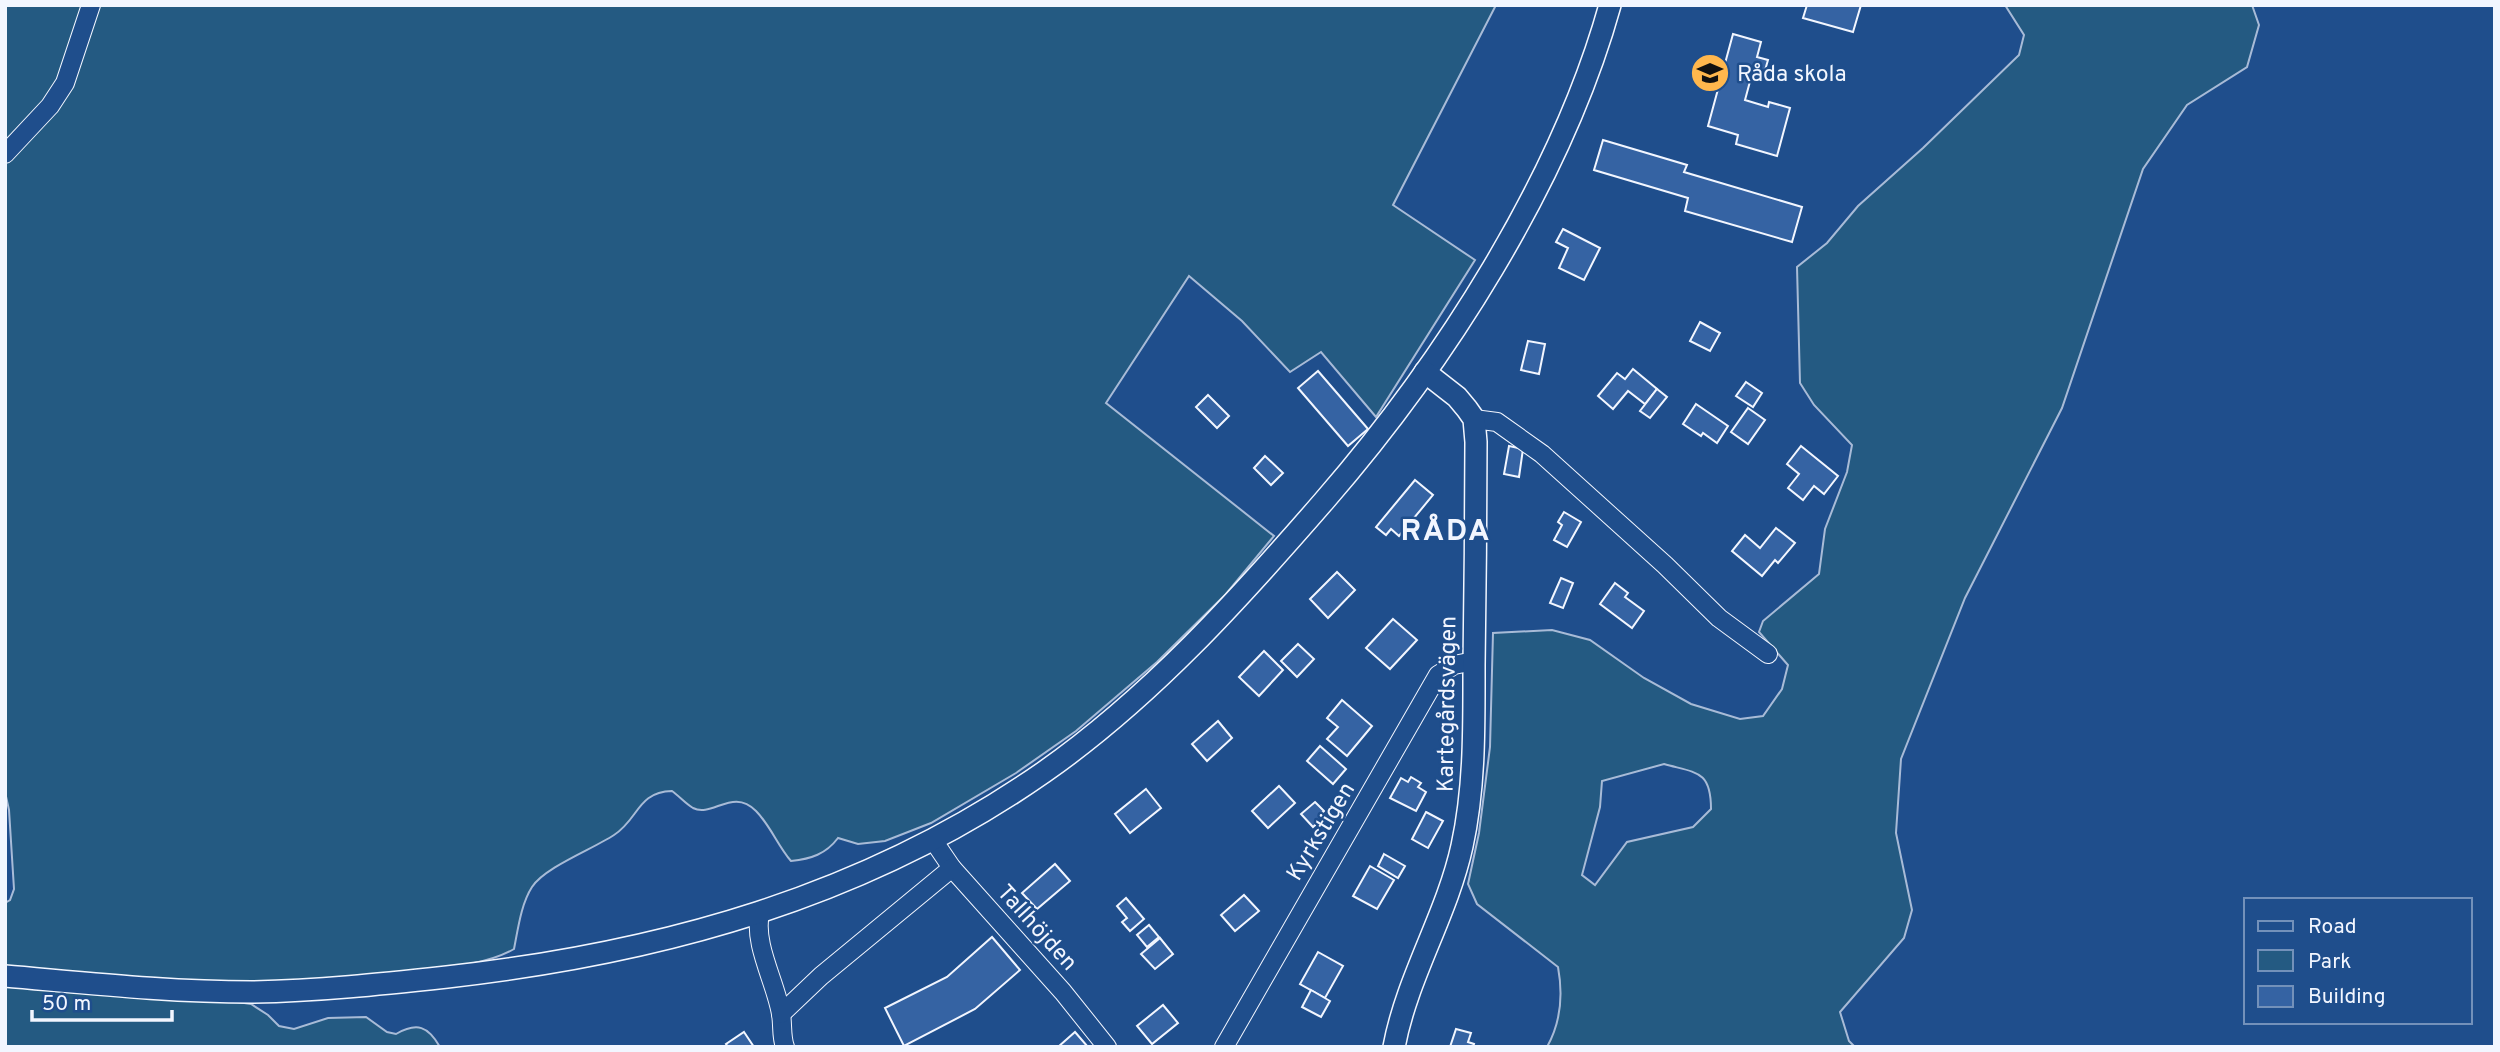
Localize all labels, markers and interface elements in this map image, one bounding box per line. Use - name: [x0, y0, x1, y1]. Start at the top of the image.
- school or university icon: Råda skola: [1689, 52, 1731, 94]
- place label: Råda skola: [1737, 61, 1847, 90]
- district label: RÅDA: [1400, 513, 1492, 551]
- street label: Kartegårdsvägen: [1432, 616, 1465, 792]
- street label: Kyrkstigen: [1281, 778, 1363, 887]
- street label: Tallhöjden: [990, 879, 1083, 978]
- legend: [2244, 898, 2472, 1024]
- text: Road: [2308, 914, 2357, 941]
- text: Park: [2308, 949, 2351, 976]
- scale bar: [32, 978, 172, 1022]
- text: Building: [2308, 984, 2386, 1011]
- text: 50 m: [42, 991, 91, 1018]

